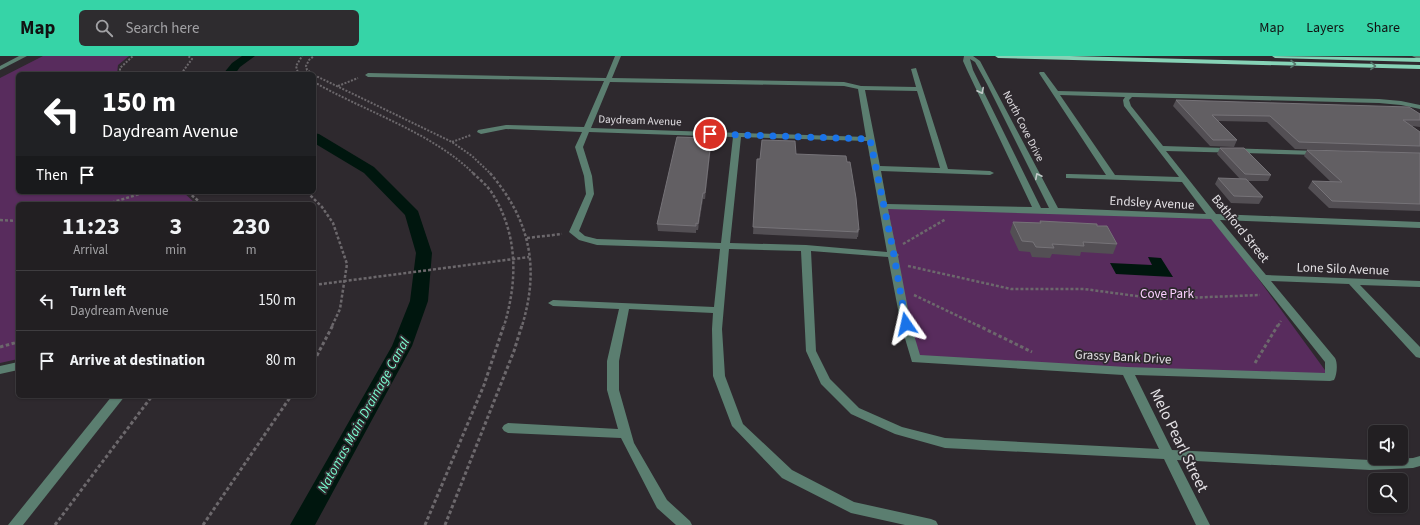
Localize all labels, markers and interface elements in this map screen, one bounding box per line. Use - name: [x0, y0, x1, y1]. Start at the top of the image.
- search box: [79, 10, 359, 46]
- text: Map: [20, 15, 55, 42]
- icon: search: [93, 17, 115, 39]
- text: Search here: [125, 18, 199, 39]
- text: Map: [1259, 18, 1284, 38]
- text: Layers: [1306, 18, 1344, 38]
- text: Share: [1366, 18, 1400, 38]
- one-way arrow: [1290, 59, 1296, 68]
- one-way arrow: [1370, 61, 1376, 70]
- text: 150 m: [102, 82, 176, 122]
- one-way arrow: [976, 87, 983, 95]
- icon: left: [36, 88, 88, 140]
- street label: North Cove Drive: [999, 88, 1048, 165]
- street label: Daydream Avenue: [598, 112, 682, 129]
- pin: [693, 117, 727, 151]
- text: Daydream Avenue: [102, 119, 238, 144]
- icon: arrive: [699, 123, 721, 145]
- icon: arrive: [76, 164, 98, 186]
- text: Then: [36, 165, 68, 186]
- one-way arrow: [1035, 173, 1042, 180]
- street label: Bathford Street: [1207, 191, 1274, 267]
- street label: Endsley Avenue: [1109, 192, 1195, 214]
- text: 11:23: [62, 209, 120, 244]
- text: 3: [170, 209, 182, 244]
- text: 230: [232, 209, 270, 244]
- text: Arrival: [73, 241, 108, 259]
- text: min: [165, 241, 186, 259]
- text: m: [246, 241, 257, 259]
- street label: Lone Silo Avenue: [1296, 258, 1390, 280]
- text: Turn left: [70, 281, 126, 302]
- park label: Cove Park: [1140, 285, 1194, 303]
- icon: left: [36, 290, 58, 312]
- text: 150 m: [258, 290, 296, 311]
- text: Daydream Avenue: [70, 302, 168, 320]
- position arrow: [885, 303, 927, 345]
- water label: Natomas Main Drainage Canal: [313, 334, 415, 497]
- street label: Grassy Bank Drive: [1074, 345, 1172, 369]
- icon: arrive: [36, 350, 58, 372]
- text: Arrive at destination: [70, 350, 205, 371]
- text: 80 m: [266, 350, 296, 371]
- street label: Melo Pearl Street: [1144, 385, 1214, 497]
- map controls: [1368, 425, 1408, 513]
- button: sound: [1368, 425, 1408, 465]
- button: search: [1368, 473, 1408, 513]

